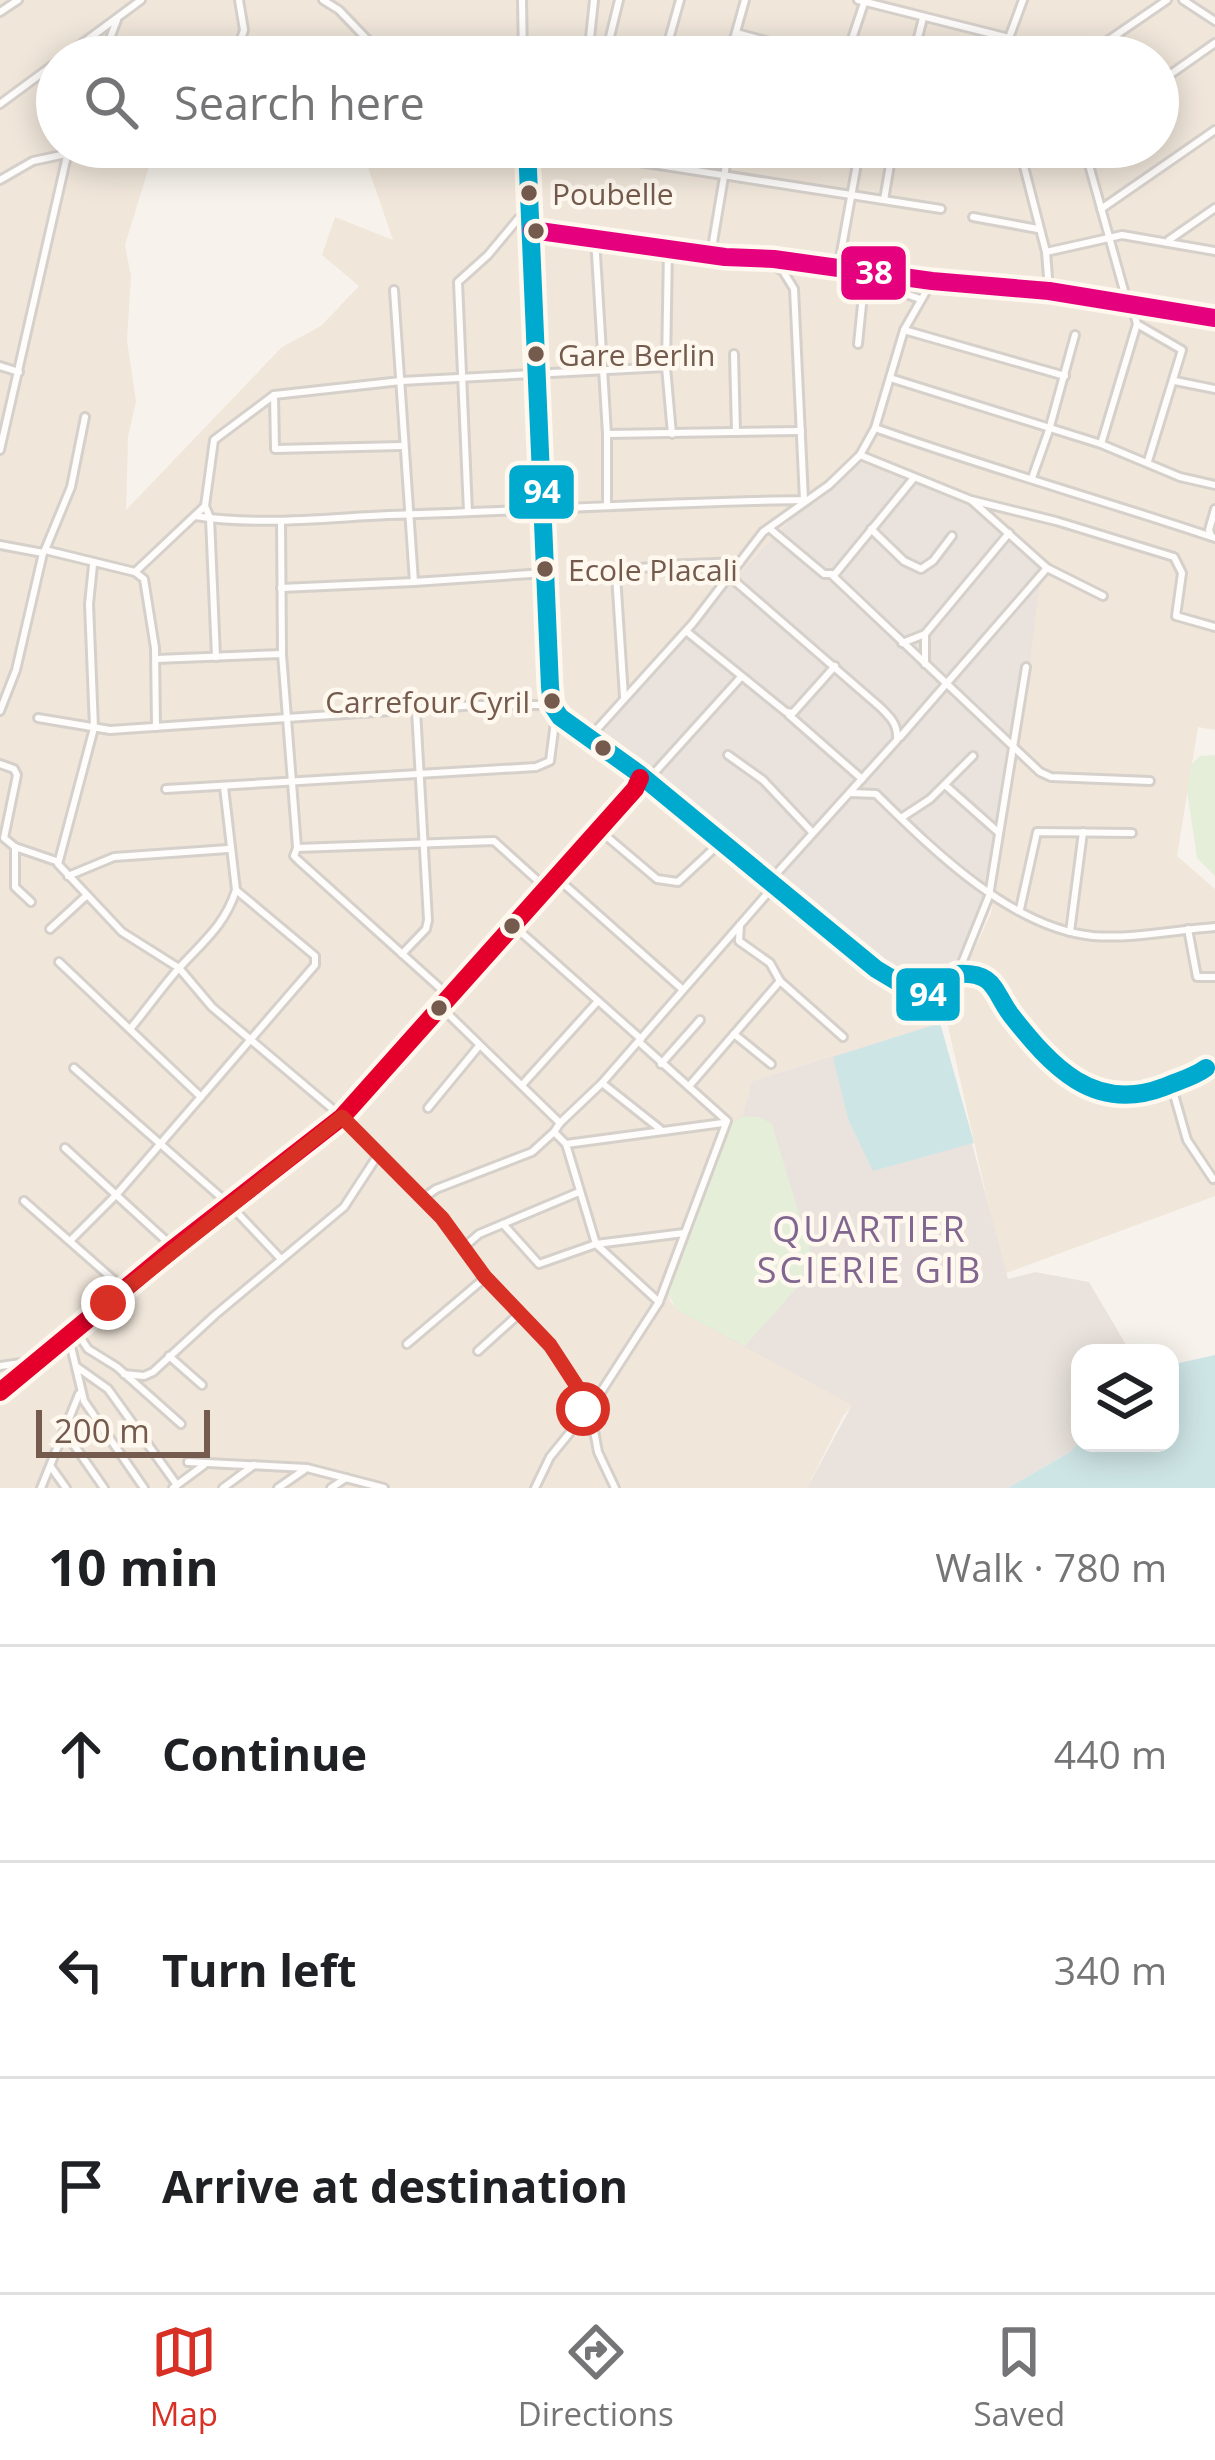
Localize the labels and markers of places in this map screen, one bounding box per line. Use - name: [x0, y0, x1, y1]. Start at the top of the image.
- place label: Poubelle: [552, 173, 674, 214]
- marker: Poubelle: [518, 182, 540, 204]
- unlabelled marker: [525, 220, 547, 242]
- place label: Gare Berlin: [558, 334, 715, 375]
- marker: Gare Berlin: [525, 343, 547, 365]
- place label: Ecole Placali: [568, 549, 738, 590]
- marker: Ecole Placali: [534, 558, 556, 580]
- place label: Carrefour Cyril: [325, 681, 530, 722]
- marker: Carrefour Cyril: [541, 690, 563, 712]
- unlabelled marker: [592, 737, 614, 759]
- unlabelled marker: [501, 915, 523, 937]
- unlabelled marker: [428, 997, 450, 1019]

